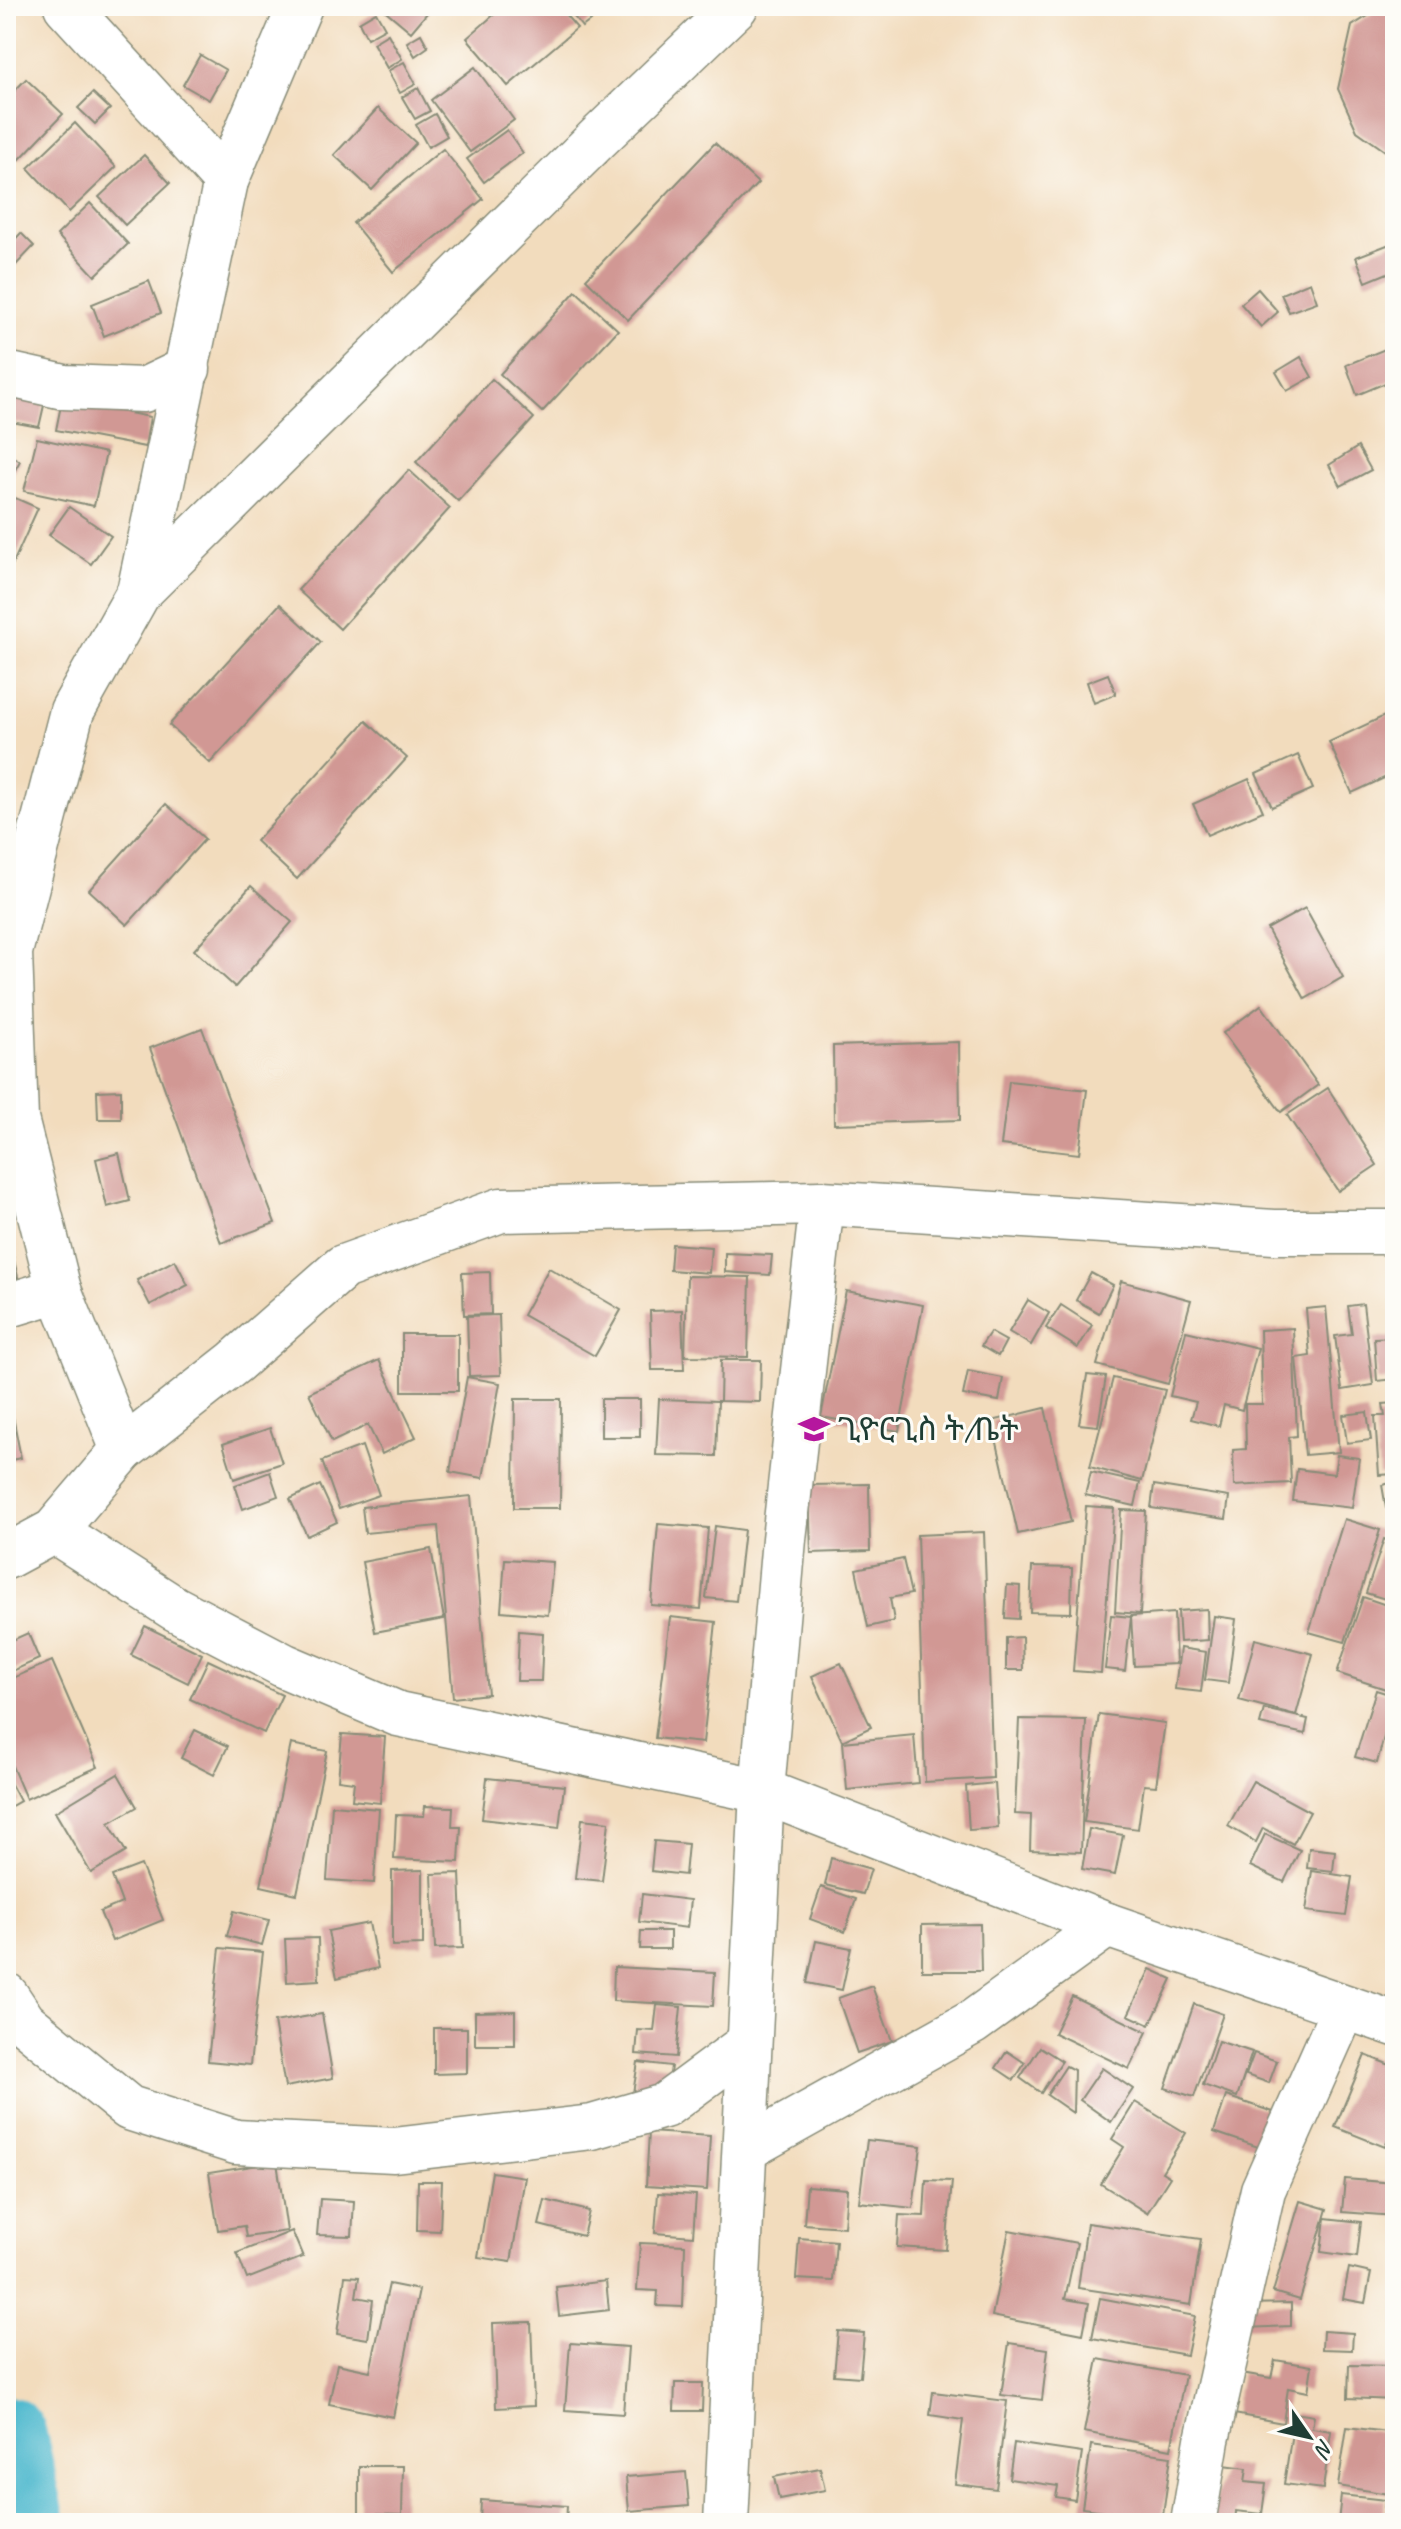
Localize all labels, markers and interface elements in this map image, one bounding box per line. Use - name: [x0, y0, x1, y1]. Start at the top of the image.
- place label: ጊዮርጊስ ት/ቤት: [838, 1409, 1019, 1450]
- school or university icon: ጊዮርጊስ ት/ቤት: [797, 1412, 831, 1446]
- north arrow: [1269, 2397, 1349, 2477]
- text: N: [1307, 2434, 1340, 2464]

